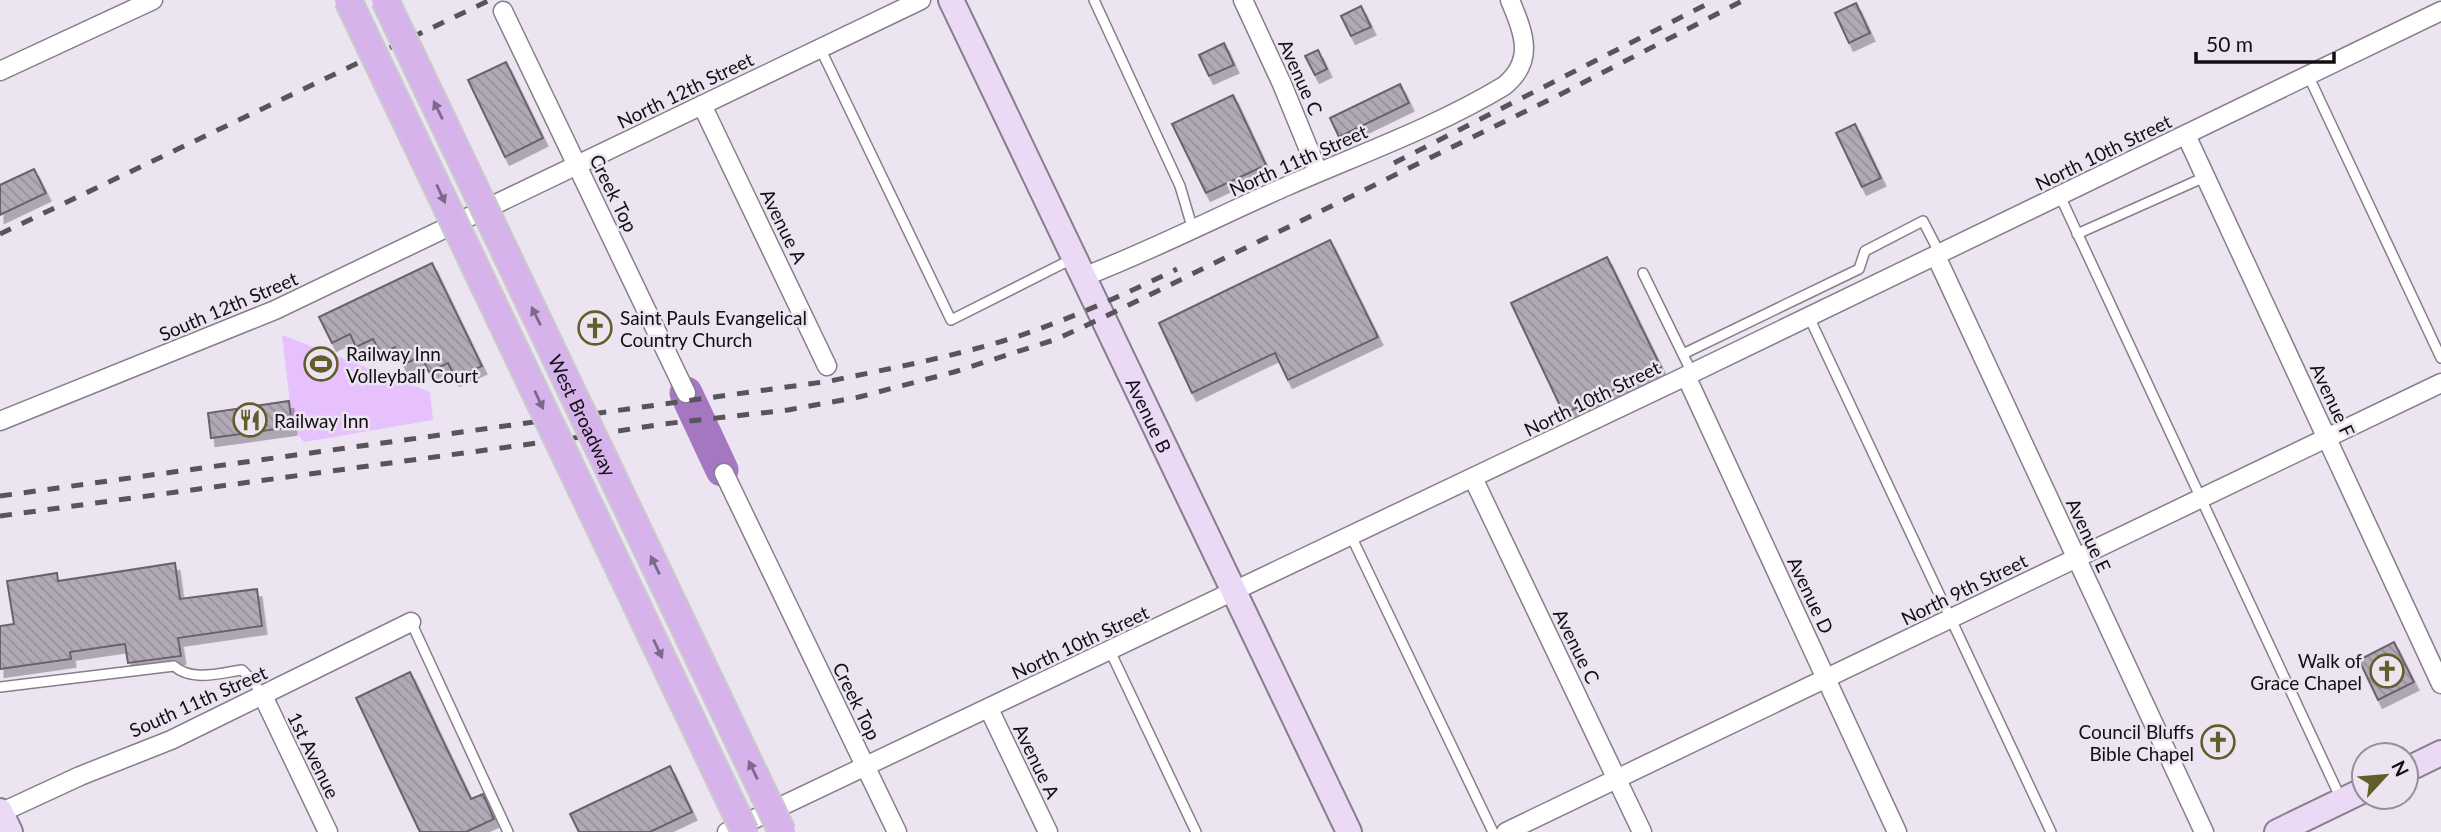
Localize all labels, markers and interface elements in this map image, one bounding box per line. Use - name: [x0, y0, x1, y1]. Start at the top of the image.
- scale bar: [2196, 21, 2334, 65]
- text: 50 m: [2206, 31, 2253, 56]
- street label: Avenue C: [1274, 36, 1328, 119]
- street label: North 12th Street: [613, 47, 757, 133]
- one-way arrow: [432, 100, 443, 120]
- street label: North 10th Street: [2031, 109, 2175, 195]
- street label: North 11th Street: [1225, 119, 1371, 201]
- street label: Creek Top: [585, 150, 643, 236]
- one-way arrow: [435, 184, 446, 204]
- street label: Avenue A: [756, 185, 812, 267]
- street label: South 12th Street: [155, 266, 301, 346]
- one-way arrow: [530, 306, 541, 326]
- place label: Saint Pauls Evangelical Country Church: [620, 306, 807, 351]
- church icon: Saint Pauls Evangelical Country Church: [576, 309, 614, 347]
- place label: Railway Inn Volleyball Court: [346, 342, 478, 387]
- sports icon: Railway Inn Volleyball Court: [302, 345, 340, 383]
- street label: West Broadway: [544, 351, 622, 480]
- street label: North 10th Street: [1520, 355, 1664, 441]
- street label: Avenue F: [2306, 360, 2360, 441]
- street label: Avenue B: [1122, 374, 1177, 456]
- one-way arrow: [533, 390, 544, 410]
- restaurant icon: Railway Inn: [231, 401, 269, 439]
- place label: Railway Inn: [274, 409, 369, 432]
- street label: Avenue E: [2062, 494, 2116, 576]
- street label: North 9th Street: [1897, 548, 2031, 629]
- street label: Avenue D: [1783, 553, 1839, 637]
- one-way arrow: [649, 555, 661, 575]
- street label: North 10th Street: [1008, 600, 1152, 684]
- street label: Avenue C: [1549, 605, 1605, 687]
- one-way arrow: [652, 639, 663, 659]
- place label: Walk of Grace Chapel: [2250, 649, 2362, 694]
- church icon: Walk of Grace Chapel: [2368, 652, 2406, 690]
- street label: Creek Top: [828, 658, 886, 744]
- street label: South 11th Street: [126, 660, 271, 742]
- street label: 1st Avenue: [283, 708, 345, 802]
- street label: Avenue A: [1009, 720, 1065, 802]
- place label: Council Bluffs Bible Chapel: [2079, 720, 2194, 765]
- church icon: Council Bluffs Bible Chapel: [2199, 723, 2237, 761]
- north arrow: [2350, 741, 2420, 811]
- text: N: [2387, 757, 2414, 780]
- one-way arrow: [747, 760, 759, 780]

